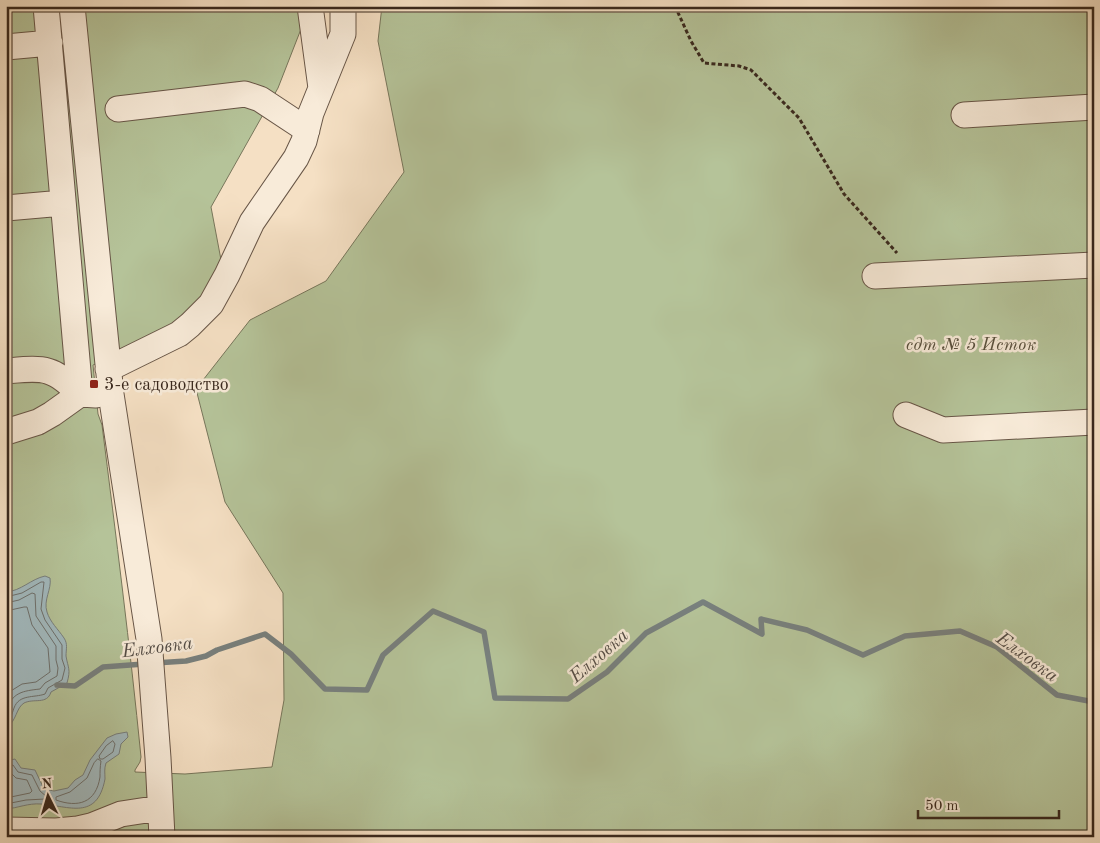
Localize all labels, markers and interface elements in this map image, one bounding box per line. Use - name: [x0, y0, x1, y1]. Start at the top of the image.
- park label: сдт № 5 Исток: [906, 336, 1036, 354]
- place label: 3-е садоводство: [104, 376, 229, 394]
- marker: 3-е садоводство: [88, 378, 100, 390]
- water label: Елховка: [566, 626, 633, 688]
- water label: Елховка: [991, 629, 1061, 687]
- water label: Елховка: [120, 635, 194, 662]
- north arrow: [22, 770, 72, 820]
- text: N: [41, 777, 53, 791]
- scale bar: [918, 788, 1059, 820]
- text: 50 m: [925, 799, 959, 814]

